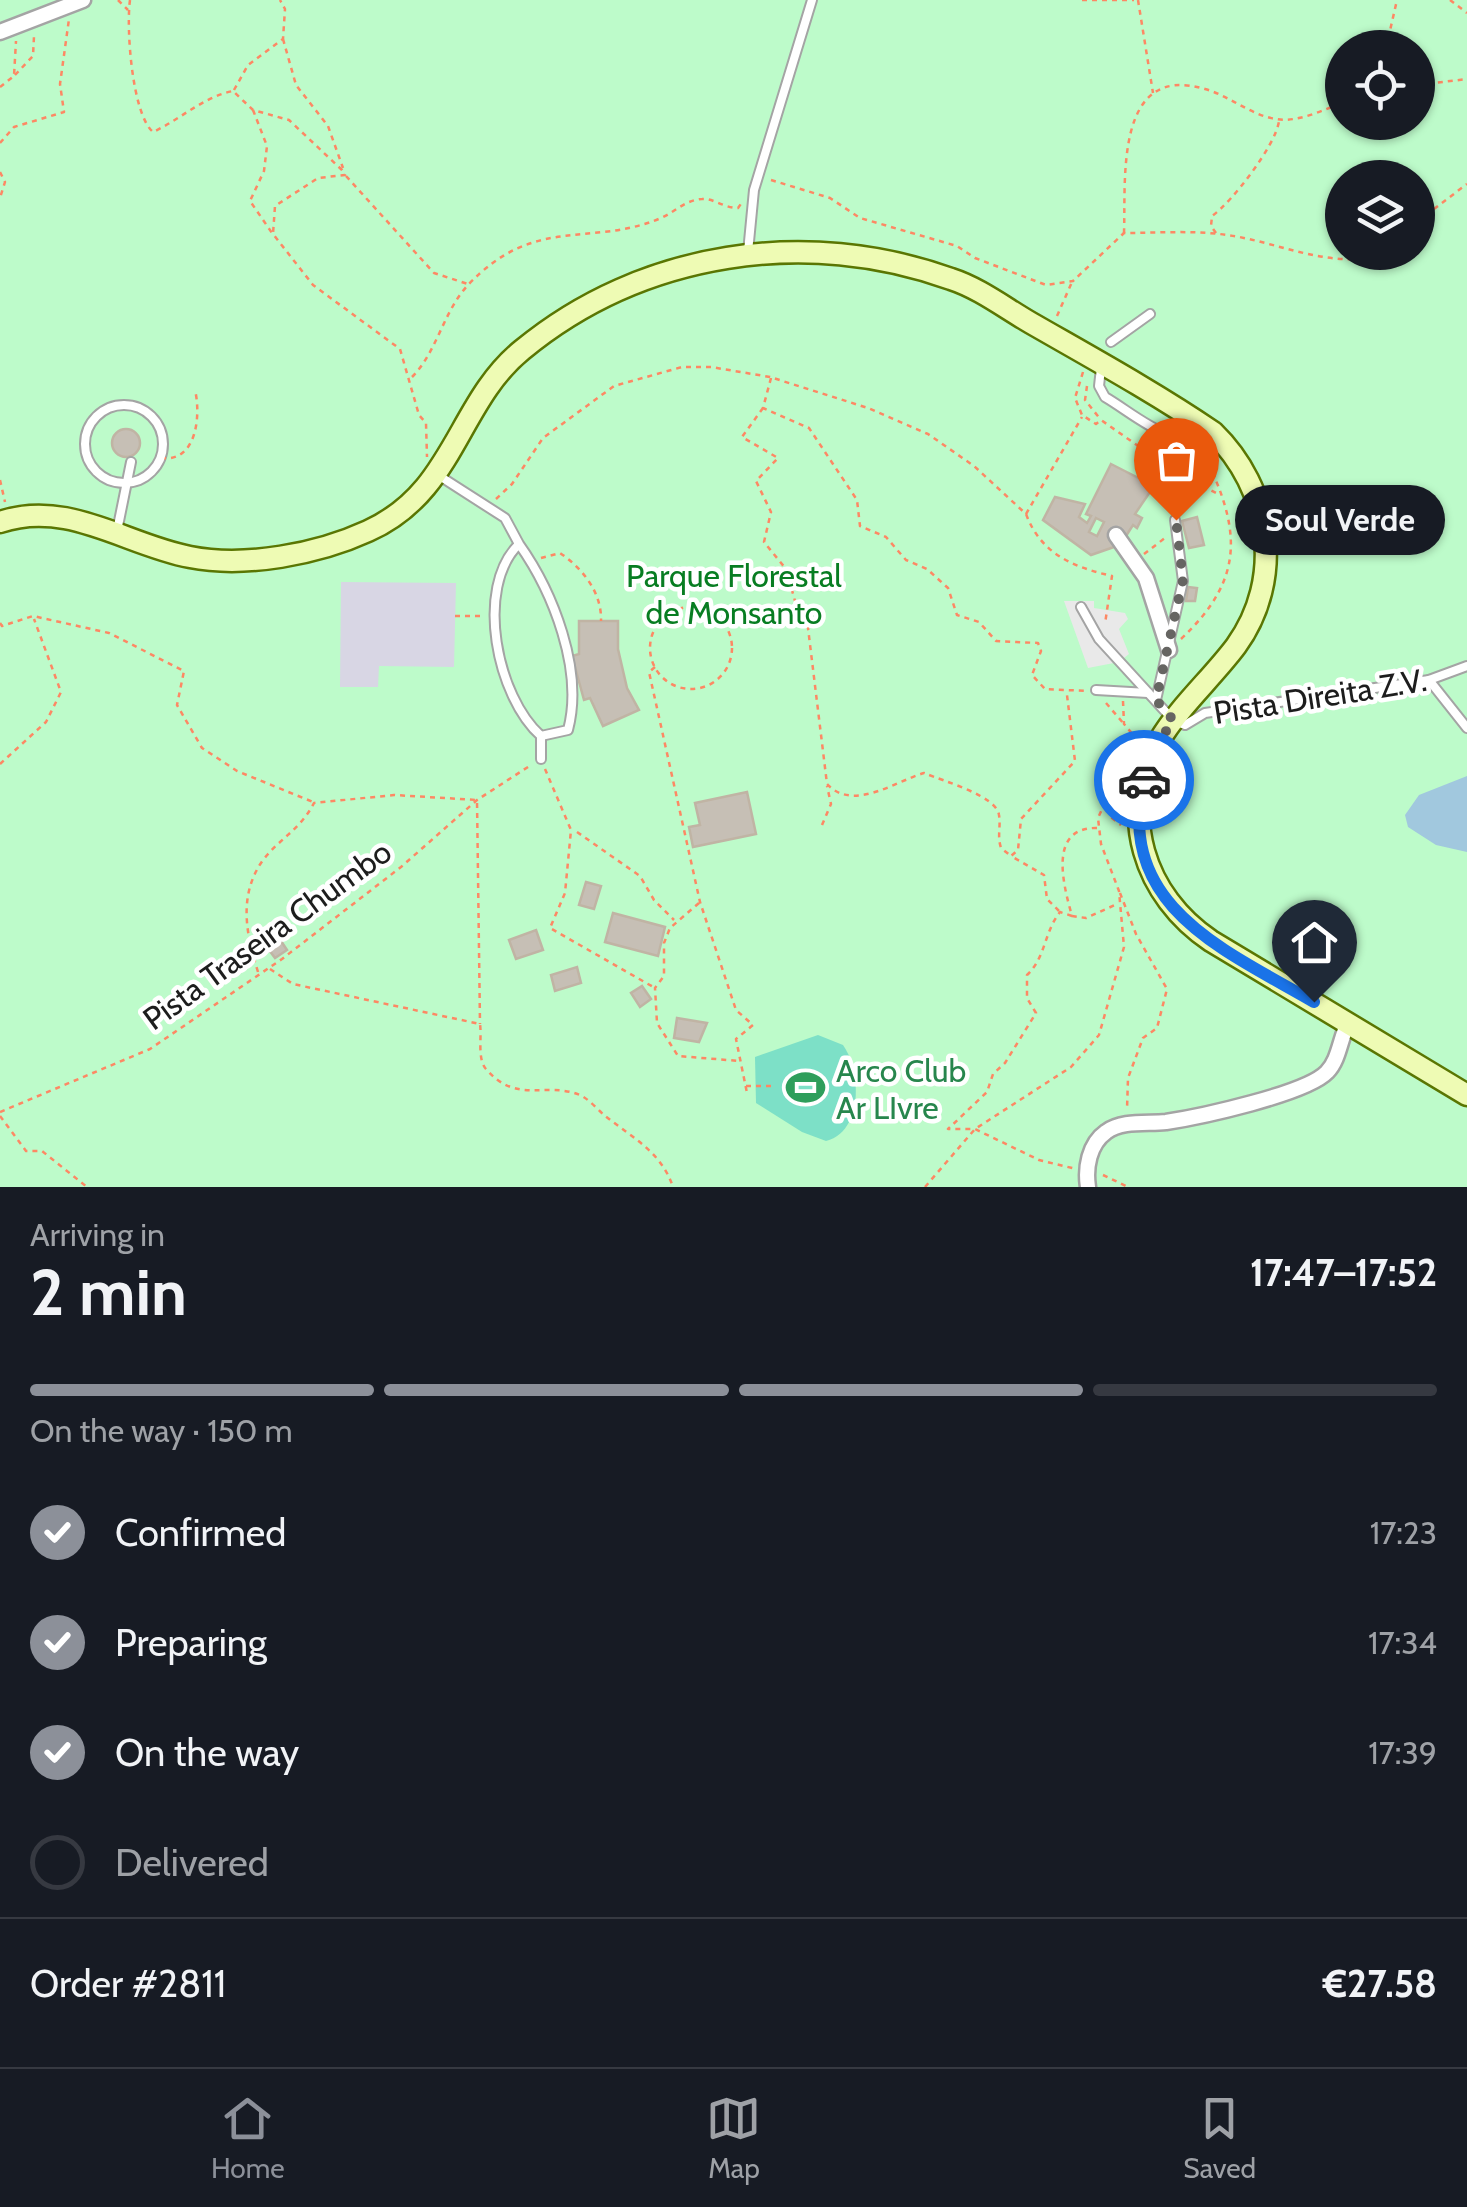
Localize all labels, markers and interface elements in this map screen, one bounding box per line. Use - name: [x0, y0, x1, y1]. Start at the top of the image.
- map controls: [1325, 30, 1435, 270]
- button: locate: [1325, 30, 1435, 140]
- button: layers: [1325, 160, 1435, 270]
- pin: [1134, 418, 1219, 521]
- icon: bag: [1149, 433, 1204, 488]
- callout: Soul Verde: [1236, 485, 1446, 555]
- text: Soul Verde: [1265, 500, 1415, 539]
- park label: Parque Florestal de Monsanto: [626, 556, 842, 632]
- street label: Pista Direita Z.V.: [1211, 660, 1429, 732]
- courier: [1094, 730, 1194, 830]
- icon: car: [1117, 753, 1172, 808]
- street label: Pista Traseira Chumbo: [135, 832, 399, 1038]
- pin: [1272, 900, 1357, 1003]
- icon: home: [1287, 915, 1342, 970]
- place label: Arco Club Ar LIvre: [836, 1051, 966, 1127]
- sports icon: Arco Club Ar LIvre: [785, 1067, 827, 1109]
- text: Arriving in: [30, 1215, 165, 1254]
- text: 17:47–17:52: [1250, 1249, 1437, 1296]
- text: 2 min: [30, 1252, 187, 1331]
- text: On the way · 150 m: [30, 1411, 293, 1450]
- icon: check: [30, 1505, 85, 1560]
- text: Confirmed: [115, 1509, 286, 1556]
- text: 17:23: [1370, 1513, 1437, 1552]
- icon: check: [30, 1615, 85, 1670]
- text: Preparing: [115, 1619, 267, 1666]
- text: 17:34: [1368, 1623, 1437, 1662]
- icon: check: [30, 1725, 85, 1780]
- text: On the way: [115, 1729, 299, 1776]
- text: 17:39: [1368, 1733, 1437, 1772]
- text: Delivered: [115, 1839, 269, 1886]
- text: Order #2811: [30, 1960, 226, 2007]
- text: €27.58: [1323, 1960, 1437, 2007]
- tab: Home: [211, 2091, 285, 2185]
- tab: Map: [706, 2091, 761, 2185]
- tab: Saved: [1183, 2091, 1256, 2185]

